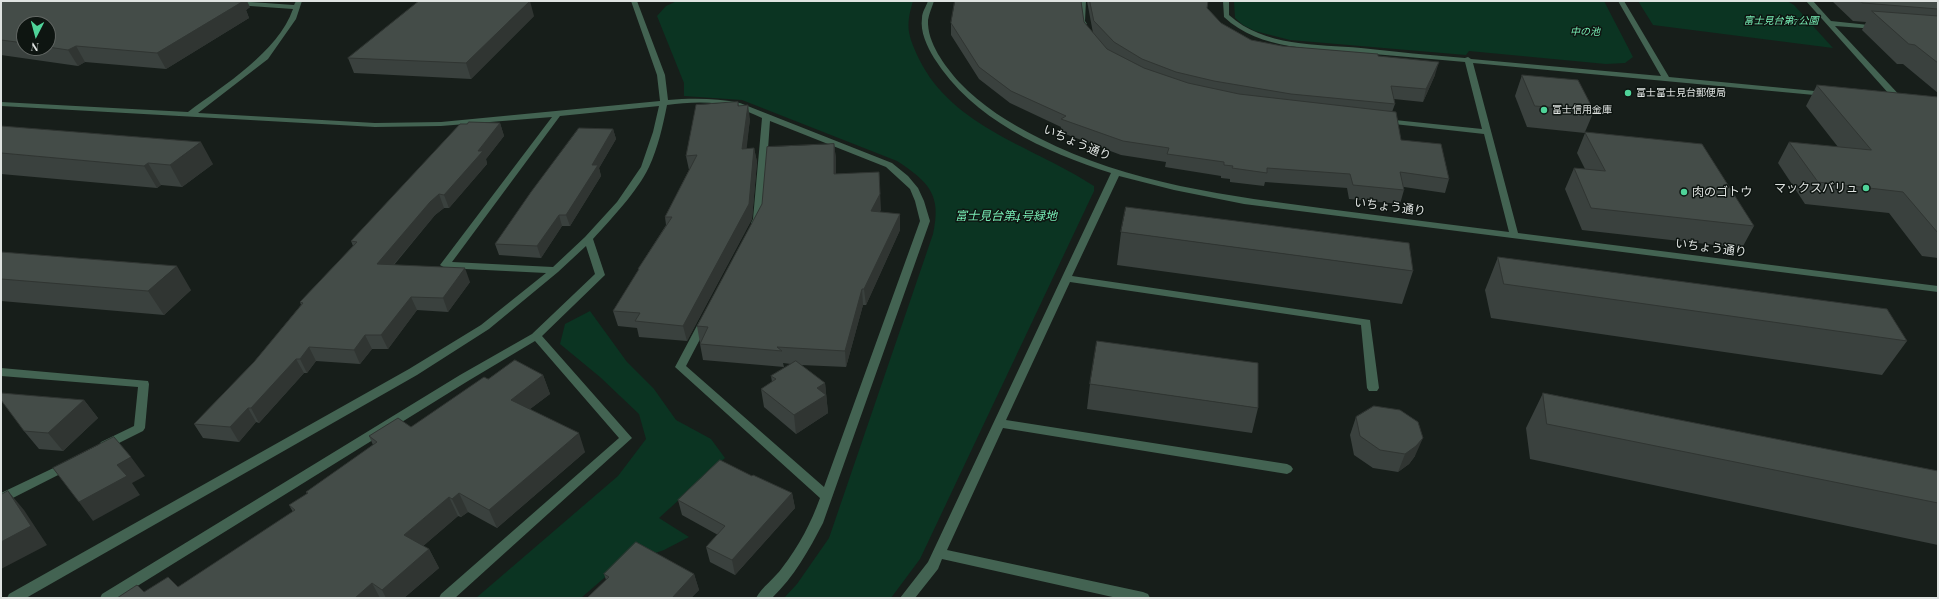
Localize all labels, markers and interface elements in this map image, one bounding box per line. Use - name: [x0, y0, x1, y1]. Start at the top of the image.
- park label: 富士見台第7公園: [1744, 15, 1818, 27]
- north arrow: [16, 16, 56, 56]
- park label: 中の池: [1570, 26, 1600, 38]
- text: N: [30, 40, 40, 55]
- place label: 富士富士見台郵便局: [1636, 87, 1726, 99]
- marker: 富士富士見台郵便局: [1623, 88, 1633, 98]
- place label: 富士信用金庫: [1552, 104, 1612, 116]
- marker: 富士信用金庫: [1539, 105, 1549, 115]
- street label: いちょう通り: [1041, 122, 1113, 164]
- place label: マックスバリュ: [1774, 181, 1858, 195]
- marker: マックスバリュ: [1861, 183, 1871, 193]
- place label: 肉のゴトウ: [1692, 185, 1752, 199]
- marker: 肉のゴトウ: [1679, 187, 1689, 197]
- street label: いちょう通り: [1353, 195, 1427, 219]
- park label: 富士見台第4号緑地: [955, 209, 1057, 223]
- street label: いちょう通り: [1674, 236, 1748, 260]

